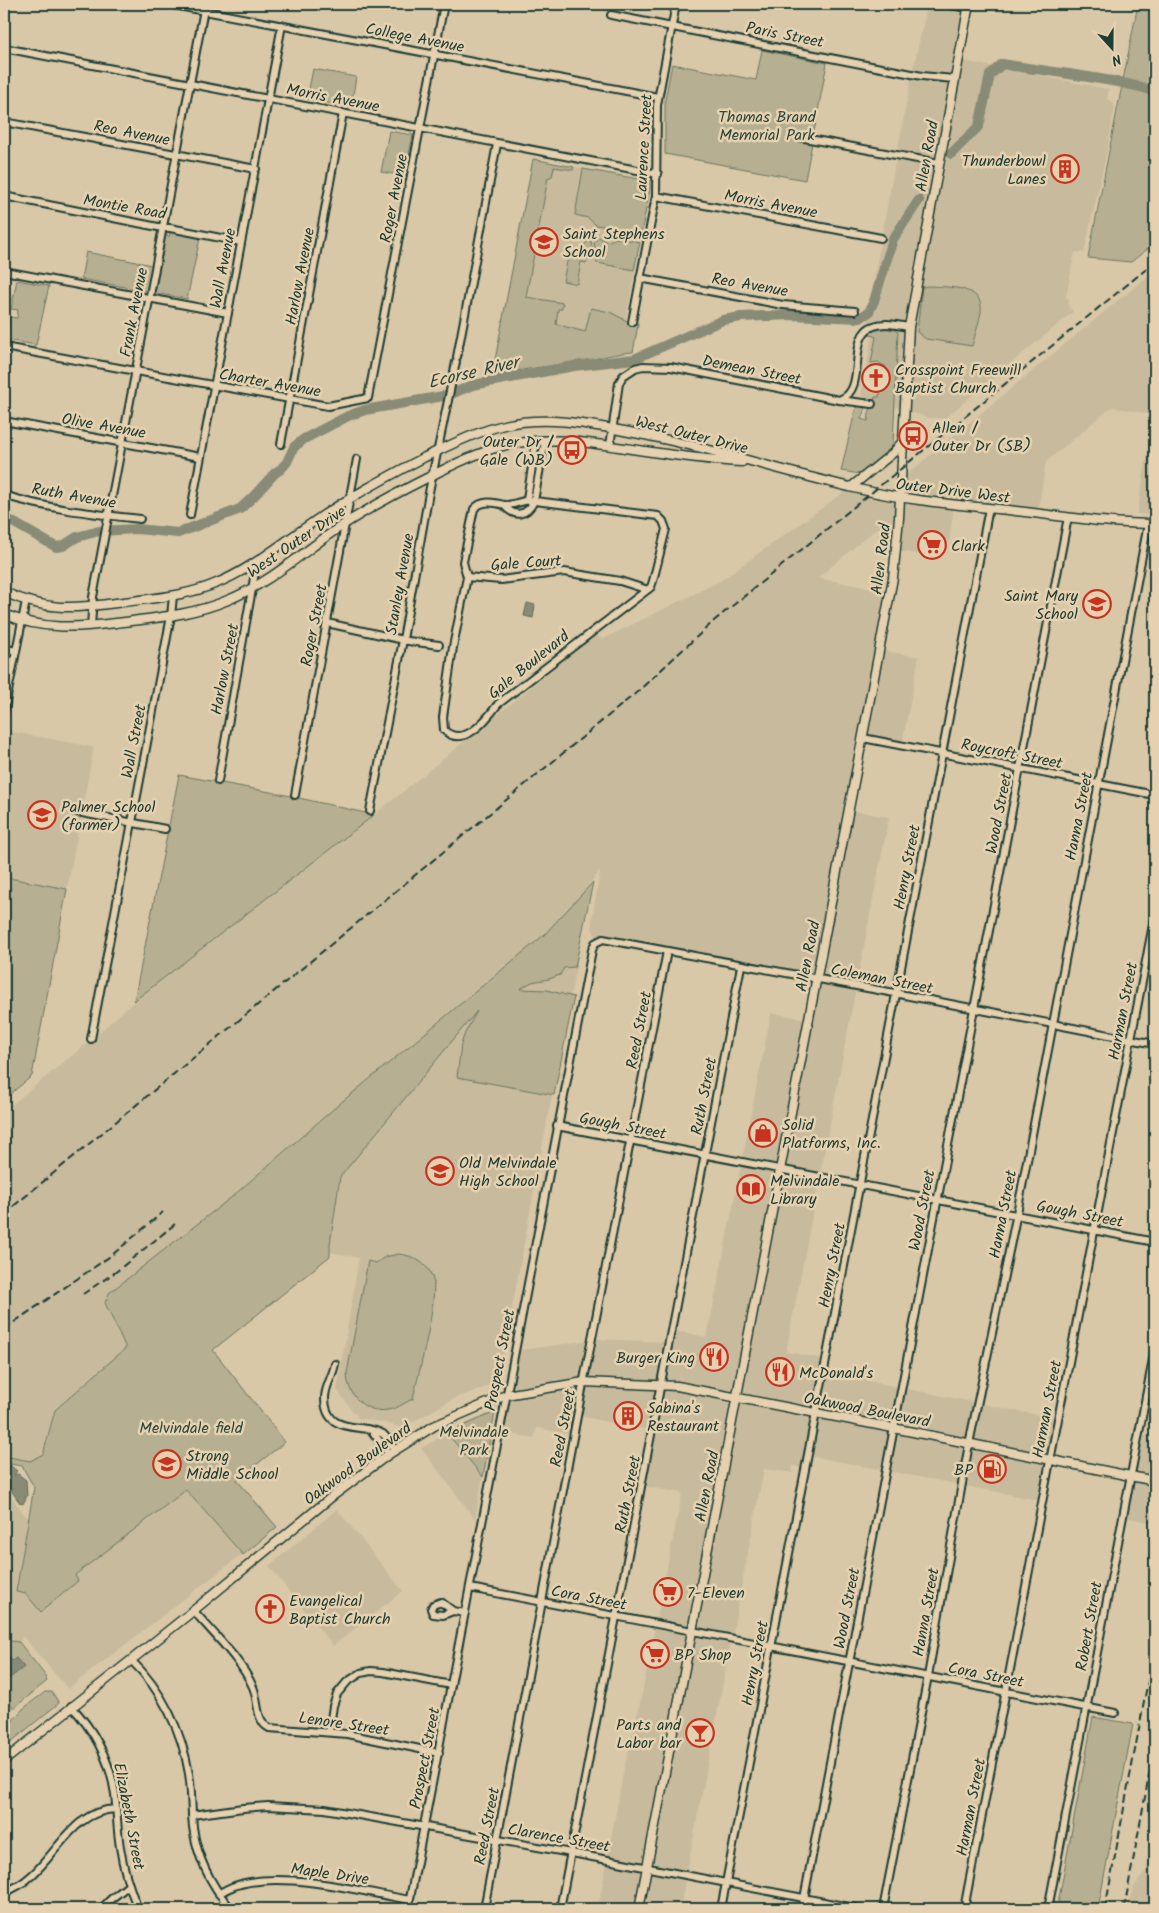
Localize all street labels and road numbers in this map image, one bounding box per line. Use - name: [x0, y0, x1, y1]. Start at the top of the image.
- street label: Paris Street: [744, 16, 827, 55]
- street label: College Avenue: [363, 17, 466, 60]
- street label: Morris Avenue: [284, 77, 382, 120]
- street label: Laurence Street: [629, 93, 660, 201]
- street label: Reo Avenue: [91, 114, 172, 153]
- street label: Allen Road: [909, 118, 946, 194]
- street label: Roger Avenue: [374, 152, 415, 245]
- street label: Morris Avenue: [722, 183, 820, 226]
- street label: Montie Road: [81, 188, 169, 227]
- street label: Harlow Avenue: [279, 225, 322, 327]
- street label: Wall Avenue: [203, 226, 244, 311]
- street label: Frank Avenue: [114, 265, 155, 359]
- street label: Reo Avenue: [709, 266, 790, 304]
- street label: Demean Street: [700, 349, 804, 392]
- street label: Charter Avenue: [217, 362, 323, 405]
- street label: Olive Avenue: [60, 407, 148, 446]
- street label: West Outer Drive: [633, 409, 751, 462]
- street label: Outer Drive West: [894, 472, 1012, 511]
- street label: Ruth Avenue: [30, 477, 118, 516]
- street label: West Outer Drive: [242, 500, 352, 585]
- street label: Allen Road: [865, 521, 898, 596]
- street label: Stanley Avenue: [379, 531, 422, 637]
- street label: Gale Court: [490, 549, 563, 578]
- street label: Roger Street: [294, 581, 335, 669]
- street label: Harlow Street: [204, 621, 247, 717]
- street label: Gale Boulevard: [483, 624, 576, 706]
- street label: Wall Street: [115, 701, 154, 780]
- street label: Roycroft Street: [959, 732, 1065, 777]
- street label: Hanna Street: [1059, 769, 1100, 863]
- street label: Wood Street: [979, 770, 1020, 856]
- street label: Henry Street: [887, 822, 928, 912]
- street label: Allen Road: [789, 918, 828, 994]
- street label: Coleman Street: [828, 957, 936, 1002]
- street label: Harman Street: [1102, 959, 1145, 1062]
- street label: Reed Street: [620, 988, 659, 1071]
- street label: Ruth Street: [685, 1054, 724, 1137]
- street label: Gough Street: [577, 1106, 669, 1147]
- street label: Wood Street: [902, 1167, 943, 1253]
- street label: Hanna Street: [983, 1167, 1024, 1261]
- street label: Gough Street: [1034, 1194, 1126, 1235]
- street label: Henry Street: [812, 1220, 853, 1310]
- street label: Prospect Street: [478, 1306, 523, 1413]
- street label: Harman Street: [1026, 1357, 1069, 1460]
- street label: Reed Street: [544, 1386, 583, 1469]
- street label: Oakwood Boulevard: [801, 1386, 933, 1435]
- street label: Oakwood Boulevard: [299, 1416, 418, 1512]
- street label: Allen Road: [688, 1448, 727, 1524]
- street label: Ruth Street: [609, 1452, 648, 1535]
- street label: Wood Street: [827, 1565, 868, 1651]
- street label: Hanna Street: [906, 1565, 947, 1659]
- street label: Cora Street: [549, 1579, 629, 1618]
- street label: Robert Street: [1069, 1579, 1110, 1673]
- street label: Henry Street: [735, 1618, 776, 1708]
- street label: Cora Street: [946, 1656, 1026, 1695]
- street label: Prospect Street: [403, 1704, 448, 1811]
- street label: Lenore Street: [297, 1706, 391, 1743]
- street label: Harman Street: [950, 1755, 993, 1858]
- street label: Elizabeth Street: [106, 1760, 151, 1873]
- street label: Reed Street: [468, 1784, 507, 1867]
- street label: Clarence Street: [506, 1817, 613, 1860]
- street label: Maple Drive: [289, 1857, 370, 1892]

